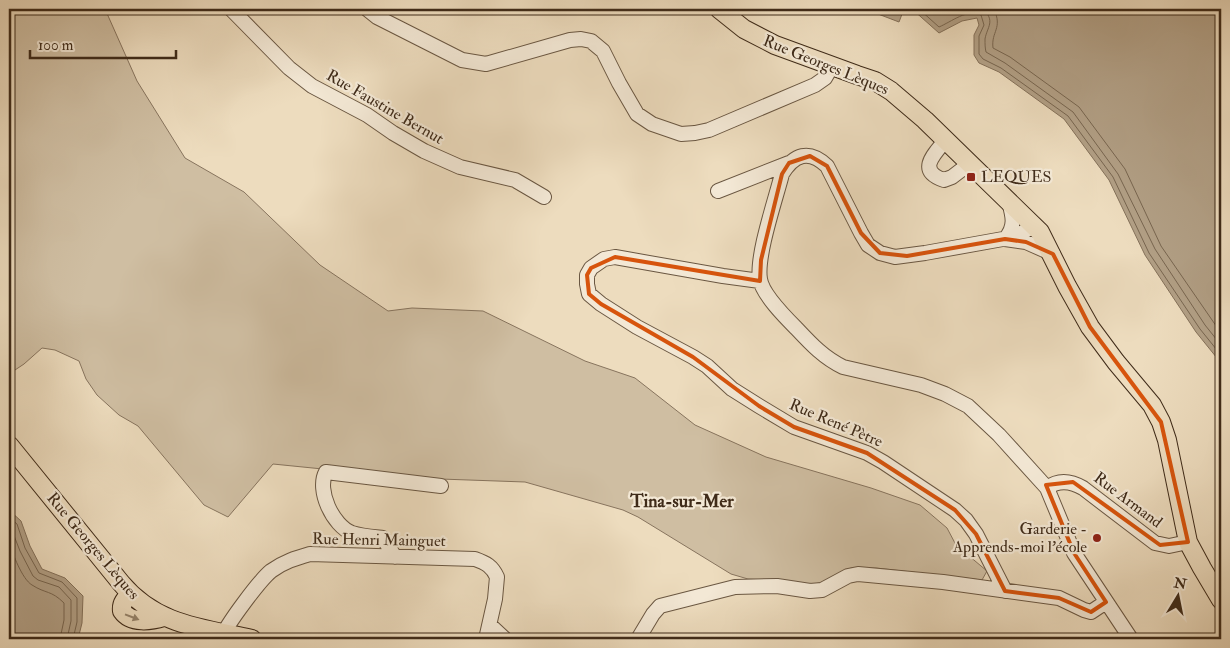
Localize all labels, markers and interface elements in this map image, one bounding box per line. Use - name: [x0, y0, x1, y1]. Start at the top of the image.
- scale bar: [30, 28, 176, 60]
- street label: Rue Georges Lèques: [760, 31, 892, 99]
- text: 100 m: [38, 36, 74, 55]
- street label: Rue Faustine Bernut: [323, 65, 447, 149]
- place label: LEQUES: [981, 167, 1051, 187]
- marker: LEQUES: [965, 171, 977, 183]
- street label: Rue René Pètre: [786, 394, 886, 452]
- street label: Rue Armand: [1090, 468, 1166, 532]
- street label: Rue Georges Lèques: [42, 488, 144, 604]
- district label: Tina-sur-Mer: [629, 490, 734, 513]
- place label: Garderie - Apprends-moi l'école: [952, 519, 1087, 558]
- street label: Rue Henri Mainguet: [312, 529, 446, 551]
- marker: Garderie - Apprends-moi l'école: [1091, 532, 1103, 544]
- north arrow: [1152, 570, 1202, 620]
- text: N: [1172, 574, 1188, 593]
- one-way arrow: [125, 613, 140, 621]

